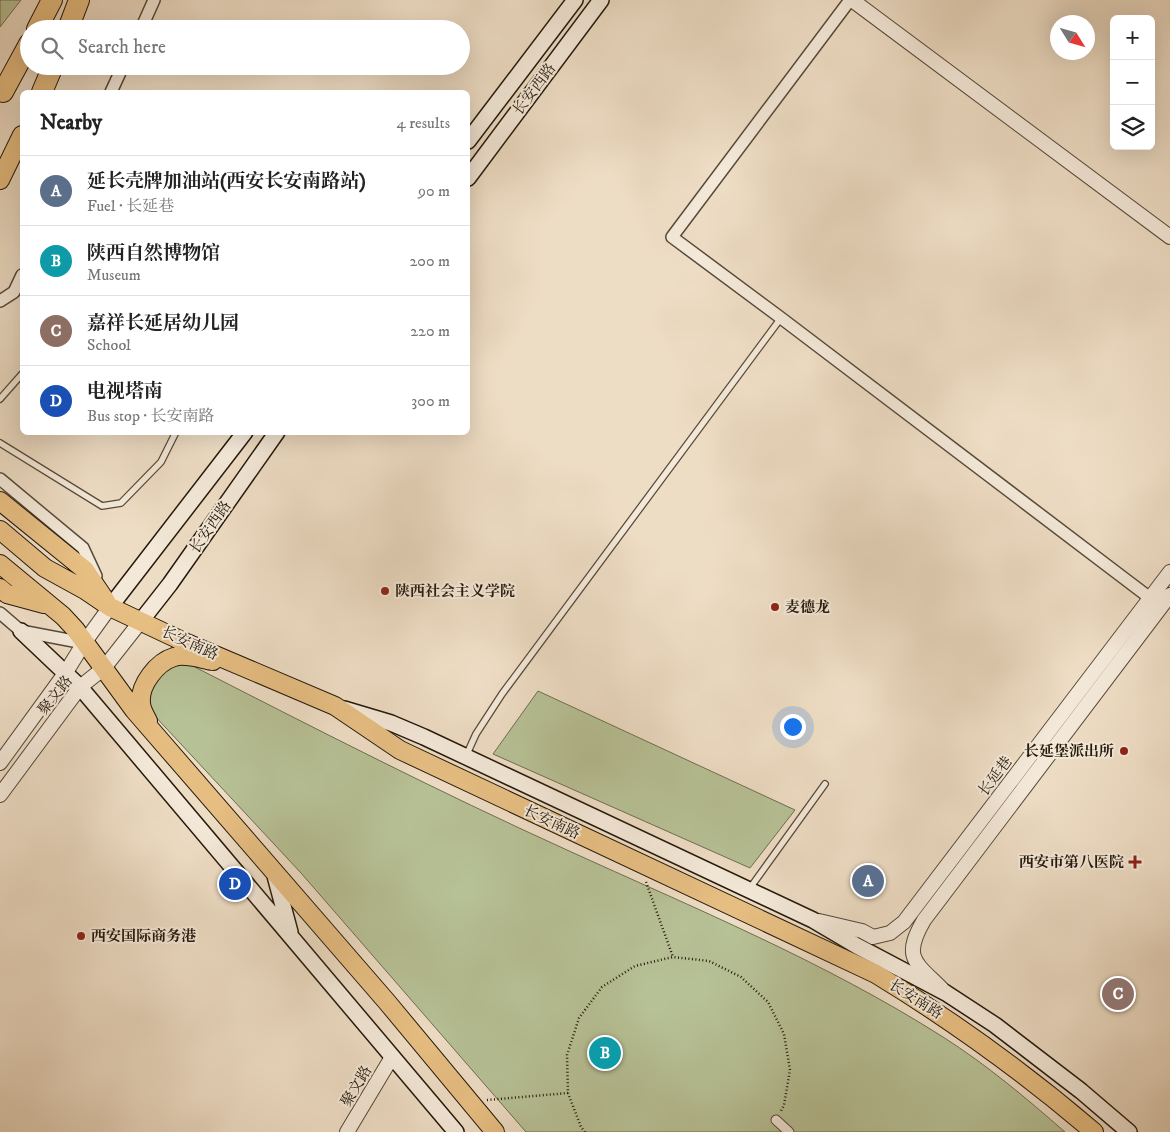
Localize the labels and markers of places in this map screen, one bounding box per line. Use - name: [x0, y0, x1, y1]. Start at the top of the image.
- place label: 陕西社会主义学院: [395, 582, 515, 601]
- marker: 陕西社会主义学院: [379, 585, 391, 597]
- place label: 麦德龙: [785, 598, 830, 617]
- marker: 麦德龙: [769, 601, 781, 613]
- place label: 长延堡派出所: [1024, 742, 1114, 761]
- marker: 长延堡派出所: [1118, 745, 1130, 757]
- place label: 西安市第八医院: [1019, 853, 1124, 872]
- marker: 西安市第八医院: [1128, 855, 1142, 869]
- pin: A: [852, 862, 884, 900]
- pin: D: [219, 865, 251, 903]
- place label: 西安国际商务港: [91, 927, 196, 946]
- marker: 西安国际商务港: [75, 930, 87, 942]
- pin: C: [1102, 975, 1134, 1013]
- pin: B: [589, 1034, 621, 1072]

